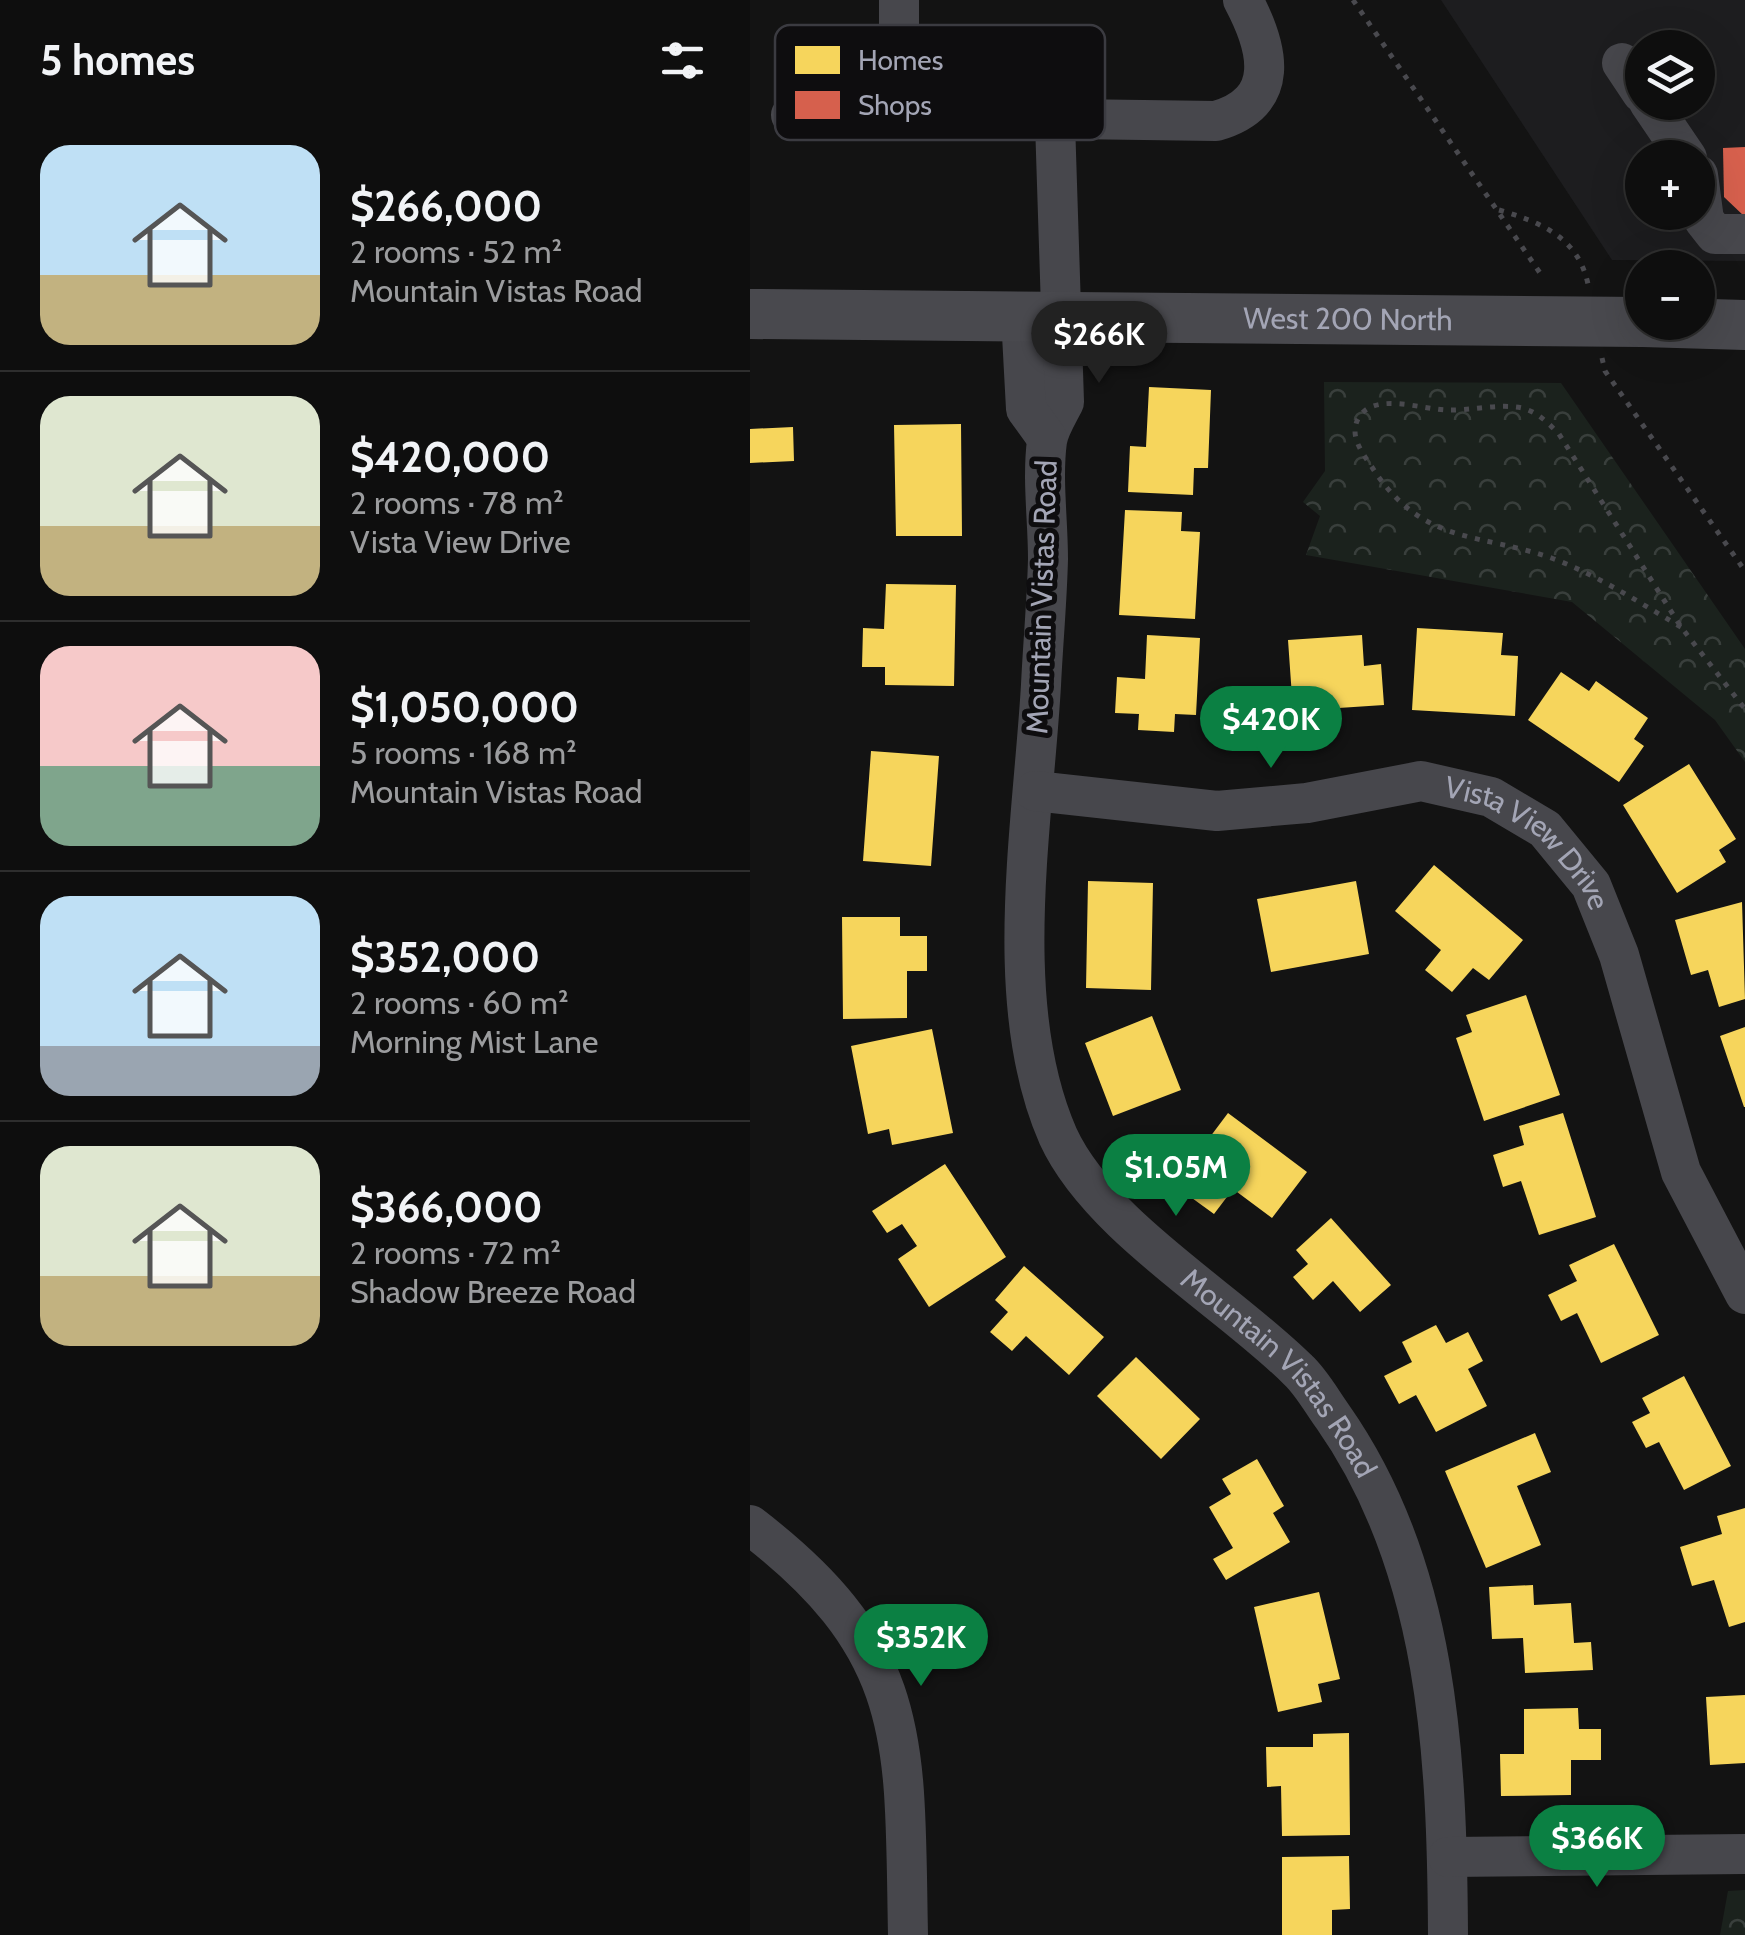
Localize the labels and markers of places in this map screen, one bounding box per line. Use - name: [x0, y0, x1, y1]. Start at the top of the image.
- pin: $266K: [1029, 301, 1169, 386]
- pin: $420K: [1201, 686, 1341, 771]
- pin: $1.05M: [1095, 1134, 1257, 1219]
- pin: $352K: [851, 1604, 991, 1689]
- pin: $366K: [1527, 1805, 1667, 1890]

